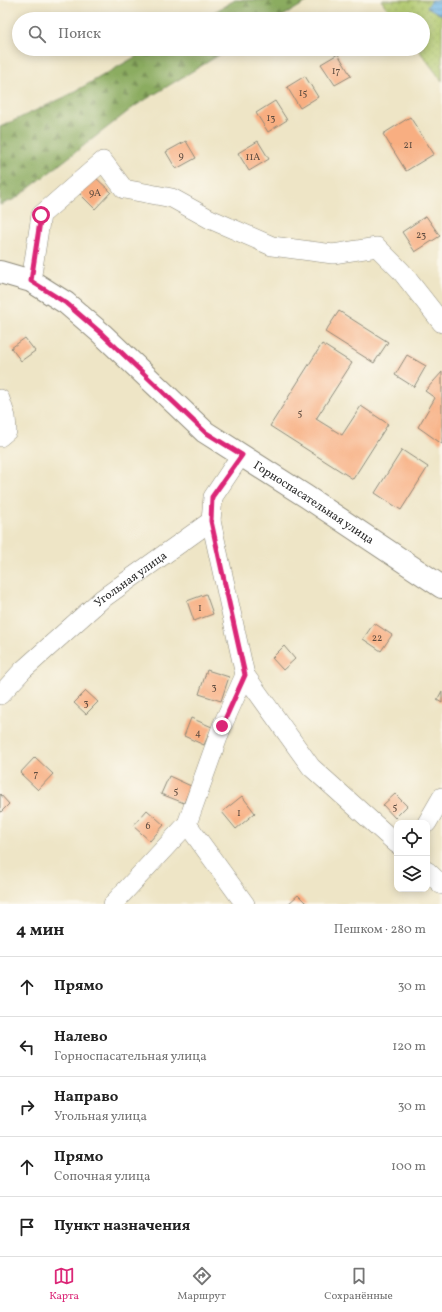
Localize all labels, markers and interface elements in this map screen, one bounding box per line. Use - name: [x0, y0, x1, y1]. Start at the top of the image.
- search box: [12, 12, 430, 56]
- icon: search: [26, 23, 48, 45]
- text: Поиск: [58, 24, 101, 45]
- house number: 17: [332, 64, 341, 78]
- house number: 15: [299, 86, 308, 100]
- house number: 13: [266, 111, 276, 125]
- house number: 21: [403, 138, 413, 152]
- house number: 9: [178, 149, 184, 163]
- house number: 11А: [246, 150, 260, 164]
- house number: 9А: [89, 186, 101, 200]
- route start: [32, 206, 50, 224]
- house number: 23: [416, 228, 426, 242]
- house number: 5: [298, 406, 303, 420]
- street label: Горноспасательная улица: [250, 458, 377, 549]
- street label: Угольная улица: [91, 548, 170, 611]
- house number: 1: [198, 601, 202, 615]
- house number: 22: [372, 631, 382, 645]
- house number: 3: [211, 680, 217, 694]
- house number: 3: [83, 696, 89, 710]
- route end: [213, 717, 231, 735]
- house number: 4: [195, 726, 201, 740]
- house number: 7: [34, 767, 39, 781]
- house number: 5: [174, 784, 179, 798]
- house number: 5: [393, 800, 398, 814]
- house number: 1: [237, 806, 241, 820]
- house number: 6: [145, 819, 151, 833]
- map controls: [394, 820, 430, 892]
- button: locate: [394, 820, 430, 856]
- button: layers: [394, 856, 430, 892]
- text: 4 мин: [16, 919, 64, 942]
- text: Пешком · 280 m: [334, 921, 426, 939]
- icon: ahead: [16, 976, 38, 998]
- text: Прямо: [54, 976, 103, 997]
- text: 30 m: [398, 978, 426, 996]
- text: Налево: [54, 1027, 108, 1048]
- icon: left: [16, 1036, 38, 1058]
- text: 120 m: [392, 1038, 426, 1056]
- text: Горноспасательная улица: [54, 1048, 207, 1066]
- text: Направо: [54, 1087, 118, 1108]
- icon: right: [16, 1096, 38, 1118]
- text: 30 m: [398, 1098, 426, 1116]
- text: Угольная улица: [54, 1108, 147, 1126]
- text: Прямо: [54, 1147, 103, 1168]
- icon: ahead: [16, 1156, 38, 1178]
- text: 100 m: [391, 1158, 426, 1176]
- text: Сопочная улица: [54, 1168, 150, 1186]
- icon: arrive: [16, 1216, 38, 1238]
- text: Пункт назначения: [54, 1216, 190, 1237]
- tab: Карта: [49, 1265, 79, 1304]
- tab: Маршрут: [177, 1265, 226, 1304]
- tab: Сохранённые: [324, 1265, 393, 1304]

